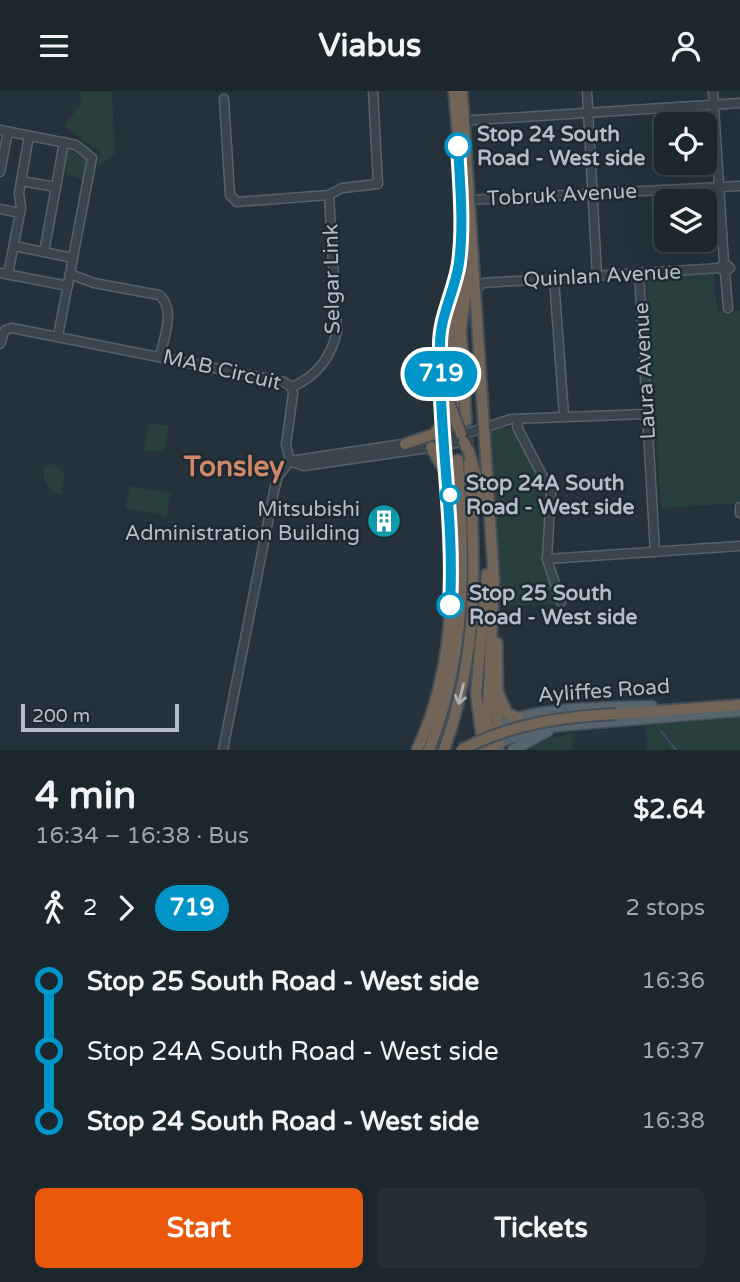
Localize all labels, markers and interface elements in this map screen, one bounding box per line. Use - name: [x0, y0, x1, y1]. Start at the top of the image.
- icon: menu: [35, 27, 73, 65]
- text: Viabus: [319, 27, 421, 65]
- icon: person: [667, 27, 705, 65]
- map controls: [654, 112, 717, 252]
- button: locate: [654, 112, 717, 175]
- place label: Stop 24 South Road - West side: [477, 122, 645, 171]
- marker: Stop 24 South Road - West side: [445, 133, 471, 159]
- street label: Tobruk Avenue: [486, 179, 638, 211]
- button: layers: [654, 189, 717, 252]
- street label: Selgar Link: [319, 224, 345, 334]
- street label: Quinlan Avenue: [522, 259, 682, 293]
- street label: Laura Avenue: [629, 302, 661, 440]
- street label: MAB Circuit: [160, 344, 284, 396]
- line badge: 719: [401, 351, 481, 397]
- text: 719: [418, 359, 464, 388]
- district label: Tonsley: [183, 450, 284, 484]
- place label: Stop 24A South Road - West side: [466, 471, 634, 520]
- marker: Stop 24A South Road - West side: [440, 485, 460, 505]
- place label: Mitsubishi Administration Building: [125, 497, 360, 546]
- building icon: Mitsubishi Administration Building: [365, 502, 403, 540]
- place label: Stop 25 South Road - West side: [469, 581, 637, 630]
- marker: Stop 25 South Road - West side: [437, 592, 463, 618]
- street label: Ayliffes Road: [537, 674, 671, 708]
- one-way arrow: [454, 682, 467, 705]
- scale bar: [21, 701, 178, 733]
- text: 200 m: [32, 705, 90, 727]
- text: 4 min: [35, 773, 136, 819]
- text: $2.64: [633, 794, 705, 825]
- text: 16:34 – 16:38 · Bus: [35, 822, 249, 850]
- icon: walk: [35, 889, 73, 927]
- icon: forward: [107, 889, 145, 927]
- text: 719: [169, 893, 215, 922]
- text: 2: [83, 894, 97, 922]
- text: 2 stops: [625, 894, 705, 922]
- text: Stop 25 South Road - West side: [87, 966, 479, 997]
- text: 16:36: [641, 967, 705, 995]
- text: Stop 24A South Road - West side: [87, 1036, 499, 1067]
- text: 16:37: [641, 1037, 705, 1065]
- text: Stop 24 South Road - West side: [87, 1106, 479, 1137]
- text: 16:38: [641, 1107, 705, 1135]
- button: Start: [35, 1188, 363, 1268]
- button: Tickets: [377, 1188, 705, 1268]

